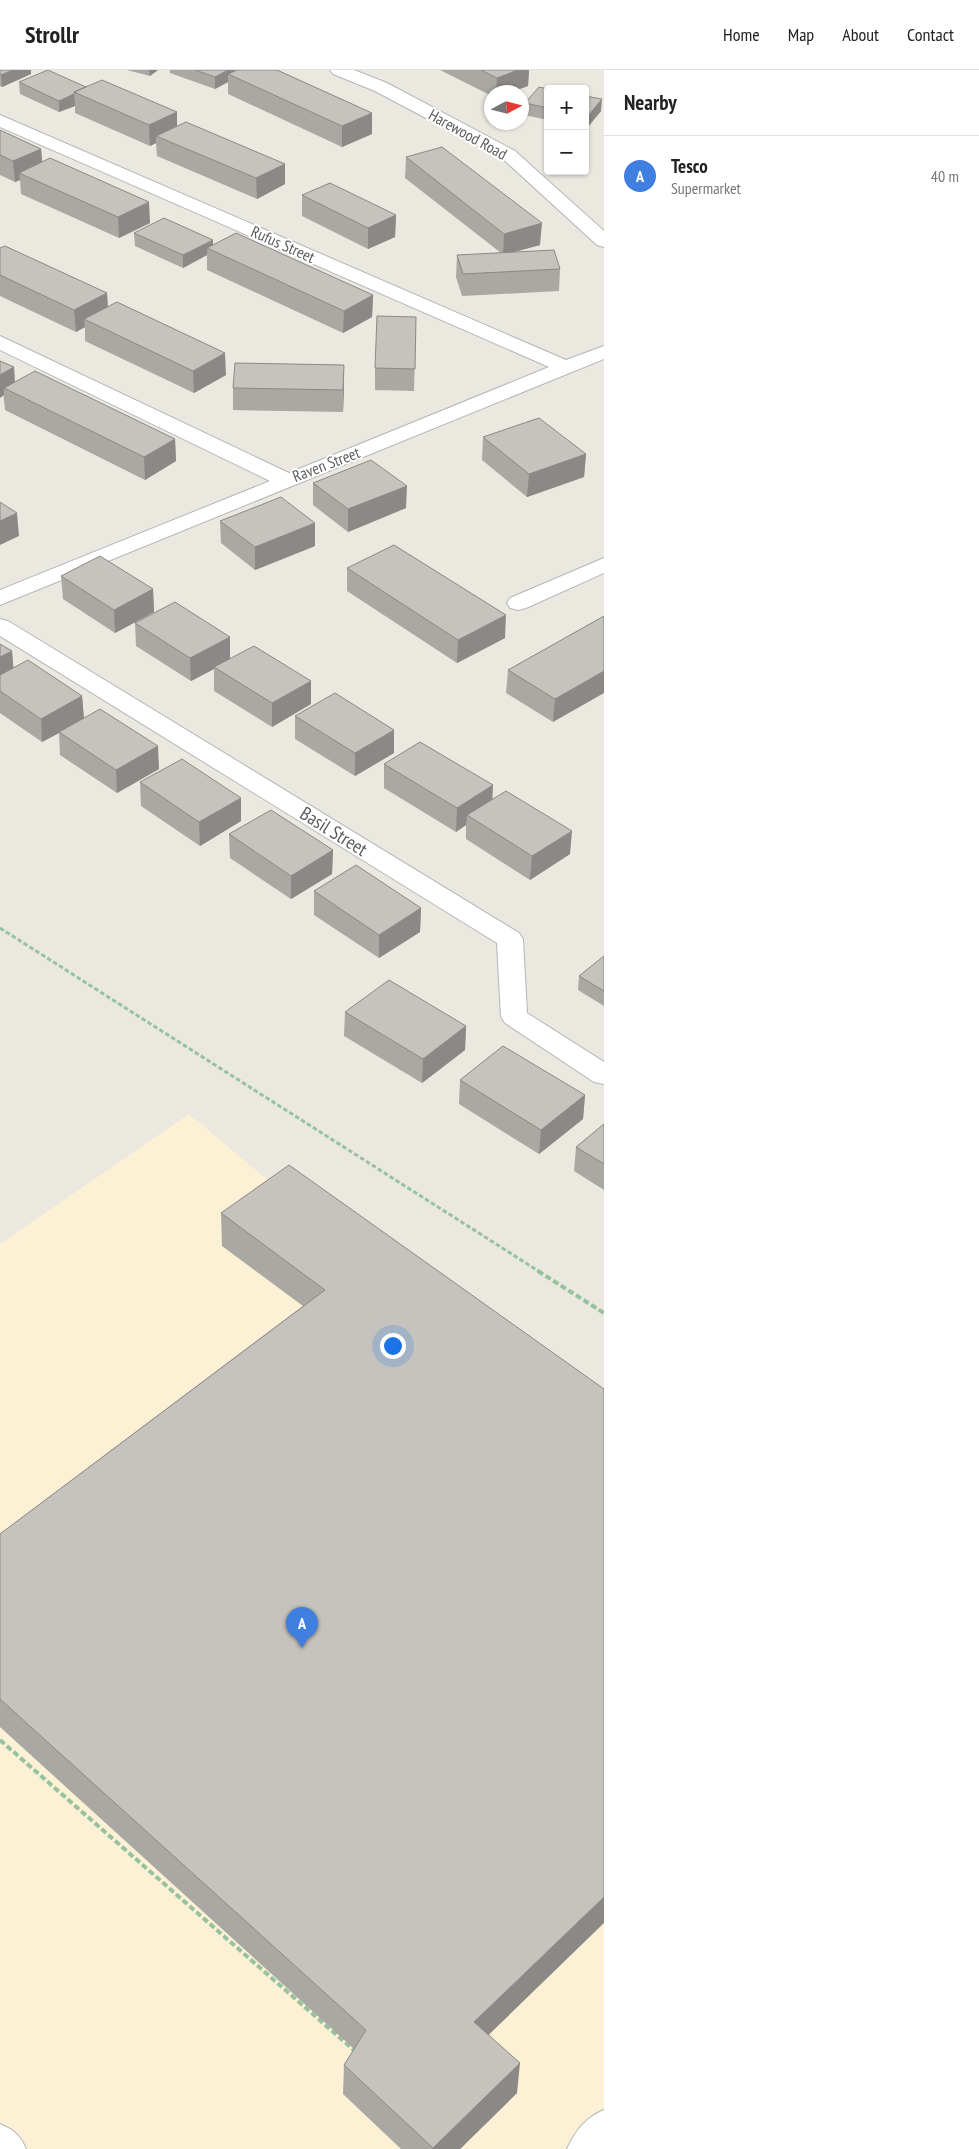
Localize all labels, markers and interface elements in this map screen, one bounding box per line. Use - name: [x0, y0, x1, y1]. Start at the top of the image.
- text: Strollr: [25, 19, 79, 50]
- text: Home: [723, 23, 760, 46]
- text: Map: [788, 23, 814, 46]
- text: About: [842, 23, 879, 46]
- text: Contact: [907, 23, 954, 46]
- north arrow: [484, 85, 529, 130]
- map controls: [544, 85, 589, 175]
- button: +: [544, 85, 589, 130]
- text: Nearby: [624, 89, 677, 116]
- street label: Harewood Road: [425, 104, 511, 164]
- button: −: [544, 130, 589, 175]
- text: Tesco: [671, 154, 708, 178]
- text: A: [636, 166, 644, 186]
- text: 40 m: [931, 166, 959, 186]
- text: Supermarket: [671, 178, 741, 198]
- street label: Rufus Street: [248, 221, 318, 267]
- street label: Raven Street: [290, 442, 363, 486]
- street label: Basil Street: [296, 801, 373, 861]
- your location: [380, 1333, 406, 1359]
- pin: A: [286, 1607, 318, 1648]

